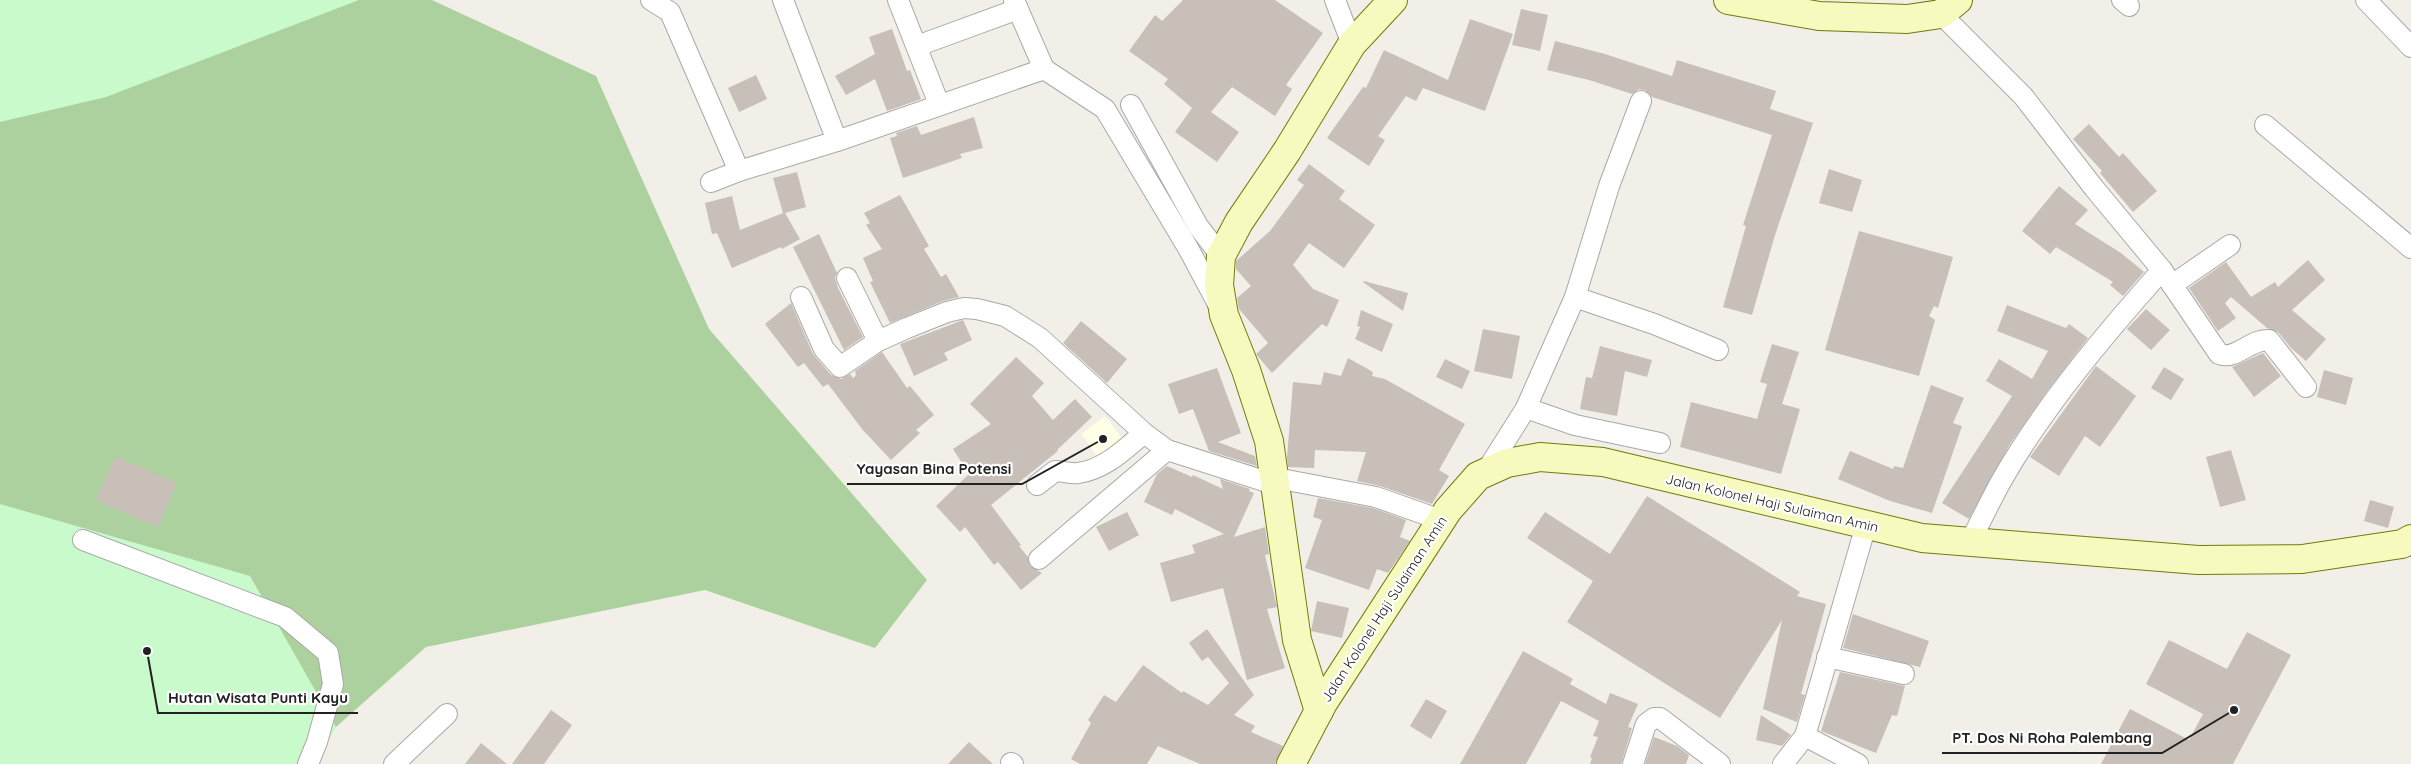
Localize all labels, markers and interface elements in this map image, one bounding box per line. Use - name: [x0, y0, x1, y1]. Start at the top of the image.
- callout: Yayasan Bina Potensi: [847, 454, 1022, 484]
- text: Yayasan Bina Potensi: [857, 459, 1011, 478]
- street label: Jalan Kolonel Haji Sulaiman Amin: [1664, 470, 1880, 536]
- street label: Jalan Kolonel Haji Sulaiman Amin: [1317, 513, 1451, 705]
- callout: Hutan Wisata Punti Kayu: [158, 683, 358, 713]
- text: Hutan Wisata Punti Kayu: [168, 688, 348, 707]
- callout: PT. Dos Ni Roha Palembang: [1942, 723, 2162, 753]
- text: PT. Dos Ni Roha Palembang: [1952, 728, 2152, 747]

